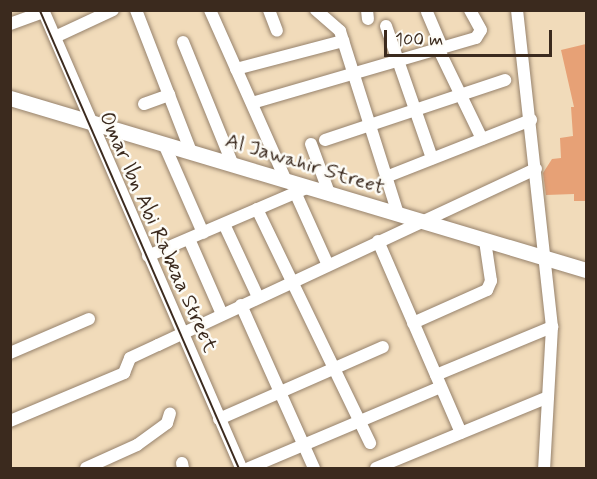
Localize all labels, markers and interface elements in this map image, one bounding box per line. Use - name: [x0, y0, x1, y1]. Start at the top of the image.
- scale bar: [387, 18, 555, 56]
- text: 100 m: [395, 28, 443, 52]
- street label: Omar Ibn Abi Rabeaa Street: [94, 108, 222, 356]
- street label: Al Jawahir Street: [224, 128, 386, 200]

